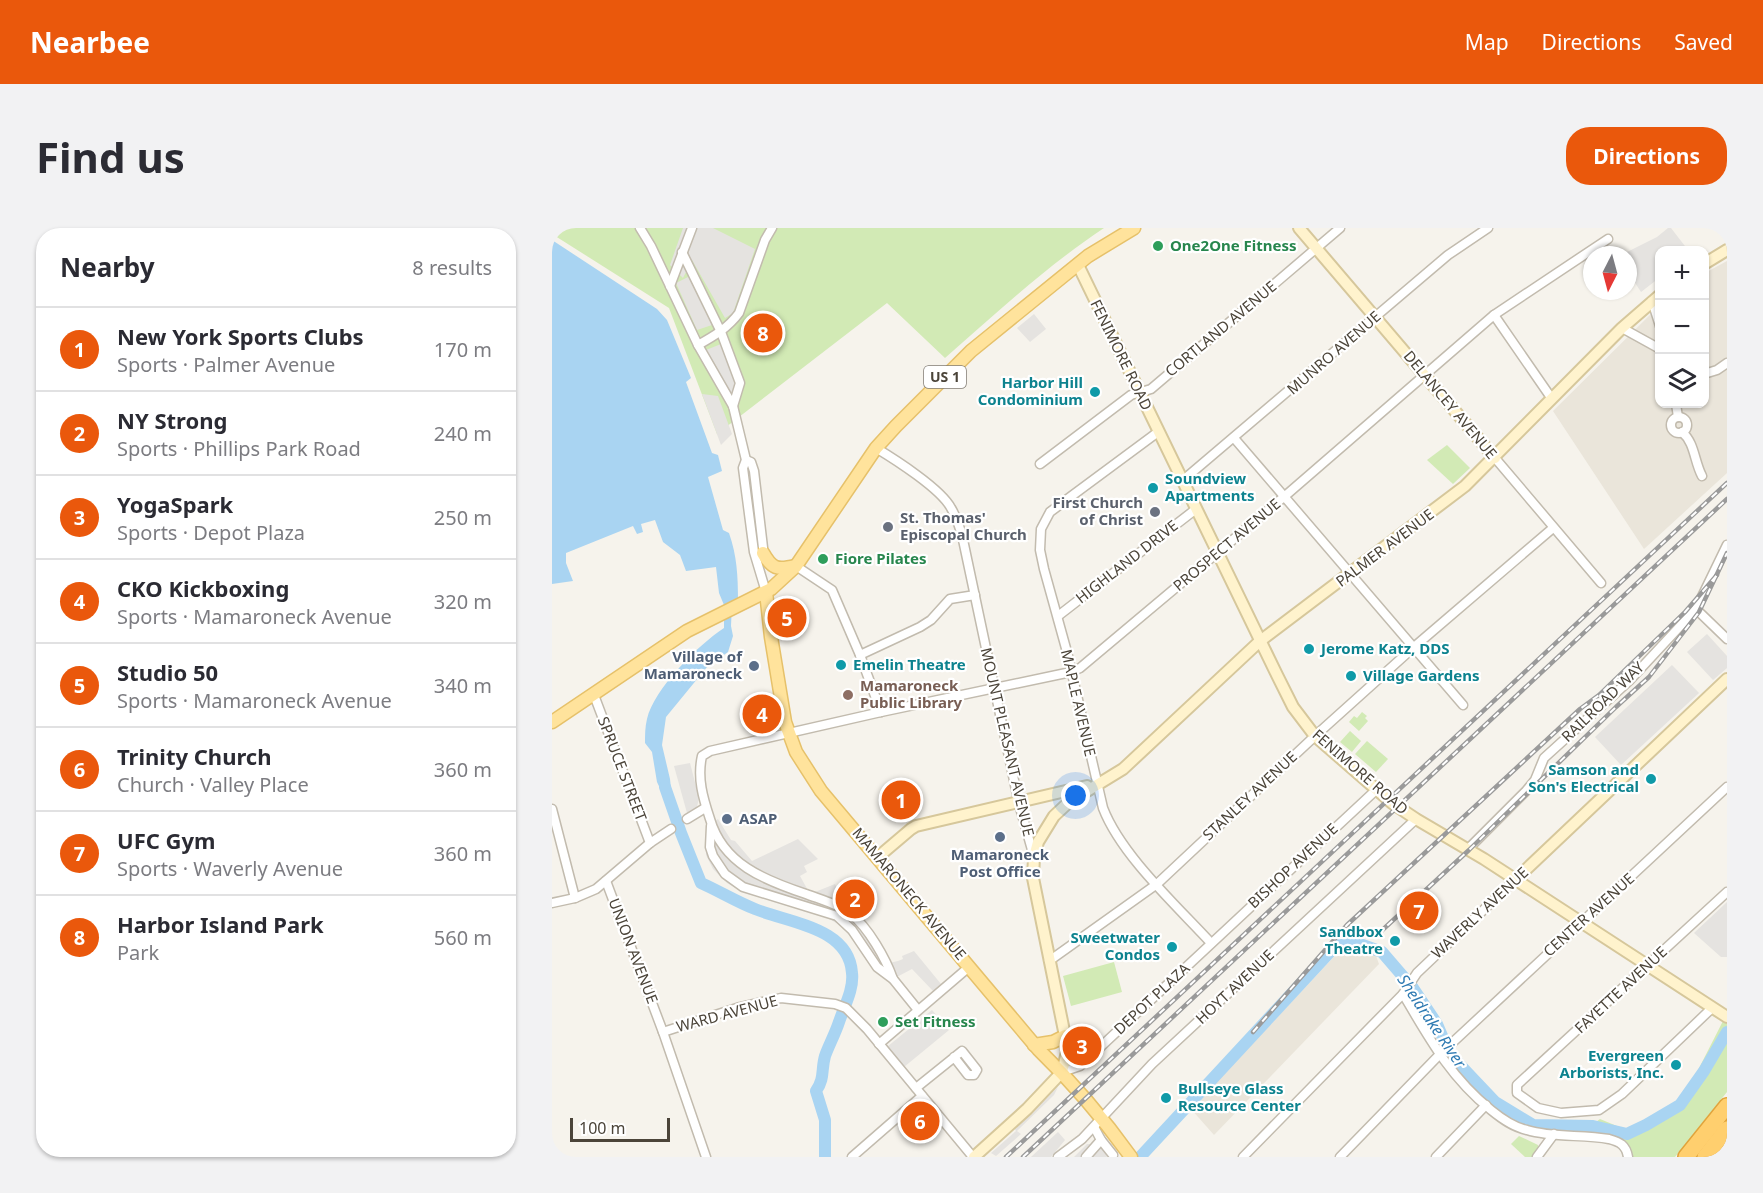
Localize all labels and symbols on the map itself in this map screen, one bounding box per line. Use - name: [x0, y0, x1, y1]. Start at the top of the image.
- place label: One2One Fitness: [1170, 235, 1297, 255]
- marker: One2One Fitness: [1151, 239, 1165, 253]
- north arrow: [1583, 246, 1637, 300]
- street label: CORTLAND AVENUE: [1161, 276, 1280, 381]
- street label: FENIMORE ROAD: [1086, 296, 1157, 413]
- street label: MUNRO AVENUE: [1282, 306, 1384, 398]
- pin: 8: [744, 310, 782, 356]
- street label: DELANCEY AVENUE: [1400, 346, 1502, 463]
- road number: US 1: [924, 366, 966, 388]
- place label: Harbor Hill Condominium: [978, 372, 1083, 409]
- marker: Harbor Hill Condominium: [1088, 385, 1102, 399]
- place label: Soundview Apartments: [1165, 468, 1254, 505]
- marker: Soundview Apartments: [1146, 481, 1160, 495]
- place label: First Church of Christ: [1053, 492, 1143, 529]
- street label: PROSPECT AVENUE: [1168, 493, 1284, 595]
- street label: PALMER AVENUE: [1331, 504, 1438, 591]
- marker: First Church of Christ: [1148, 505, 1162, 519]
- place label: St. Thomas' Episcopal Church: [900, 507, 1027, 544]
- street label: HIGHLAND DRIVE: [1071, 515, 1182, 607]
- marker: St. Thomas' Episcopal Church: [881, 520, 895, 534]
- place label: Fiore Pilates: [835, 548, 927, 568]
- marker: Fiore Pilates: [816, 552, 830, 566]
- pin: 5: [768, 596, 806, 640]
- place label: Jerome Katz, DDS: [1319, 638, 1449, 658]
- marker: Jerome Katz, DDS: [1302, 642, 1316, 656]
- street label: MOUNT PLEASANT AVENUE: [976, 645, 1039, 838]
- place label: Village of Mamaroneck: [644, 646, 743, 683]
- street label: MAPLE AVENUE: [1057, 647, 1101, 758]
- place label: Emelin Theatre: [853, 654, 966, 674]
- street label: RAILROAD WAY: [1557, 656, 1648, 746]
- marker: Emelin Theatre: [834, 658, 848, 672]
- marker: Village of Mamaroneck: [747, 659, 761, 673]
- place label: Village Gardens: [1363, 665, 1479, 685]
- marker: Village Gardens: [1344, 669, 1358, 683]
- place label: Mamaroneck Public Library: [860, 675, 963, 712]
- marker: Mamaroneck Public Library: [841, 688, 855, 702]
- pin: 4: [742, 692, 782, 736]
- street label: SPRUCE STREET: [594, 714, 652, 824]
- street label: FENIMORE ROAD: [1309, 724, 1413, 818]
- street label: STANLEY AVENUE: [1198, 746, 1301, 844]
- place label: Samson and Son's Electrical: [1528, 759, 1639, 796]
- marker: Samson and Son's Electrical: [1644, 772, 1658, 786]
- pin: 1: [882, 778, 920, 822]
- your location: [1061, 781, 1090, 810]
- place label: ASAP: [739, 808, 777, 828]
- marker: ASAP: [720, 812, 734, 826]
- street label: BISHOP AVENUE: [1243, 818, 1342, 912]
- street label: MAMARONECK AVENUE: [848, 823, 971, 964]
- marker: Mamaroneck Post Office: [993, 830, 1007, 844]
- place label: Mamaroneck Post Office: [951, 844, 1050, 881]
- street label: WAVERLY AVENUE: [1426, 862, 1532, 962]
- street label: CENTER AVENUE: [1538, 868, 1638, 961]
- pin: 2: [836, 876, 874, 922]
- pin: 7: [1400, 888, 1438, 934]
- street label: UNION AVENUE: [605, 895, 663, 1006]
- place label: Sandbox Theatre: [1319, 921, 1383, 958]
- place label: Sweetwater Condos: [1070, 927, 1160, 964]
- marker: Sandbox Theatre: [1388, 934, 1402, 948]
- marker: Sweetwater Condos: [1165, 940, 1179, 954]
- street label: FAYETTE AVENUE: [1570, 941, 1671, 1037]
- street label: HOYT AVENUE: [1191, 945, 1278, 1028]
- street label: DEPOT PLAZA: [1109, 958, 1194, 1039]
- water label: Sheldrake River: [1392, 970, 1472, 1073]
- street label: WARD AVENUE: [674, 990, 780, 1036]
- place label: Set Fitness: [895, 1011, 976, 1031]
- marker: Set Fitness: [876, 1015, 890, 1029]
- pin: 3: [1062, 1024, 1102, 1068]
- place label: Evergreen Arborists, Inc.: [1560, 1045, 1664, 1082]
- marker: Evergreen Arborists, Inc.: [1669, 1058, 1683, 1072]
- place label: Bullseye Glass Resource Center: [1178, 1078, 1301, 1115]
- marker: Bullseye Glass Resource Center: [1159, 1091, 1173, 1105]
- pin: 6: [900, 1098, 940, 1144]
- scale bar: [570, 1115, 670, 1142]

